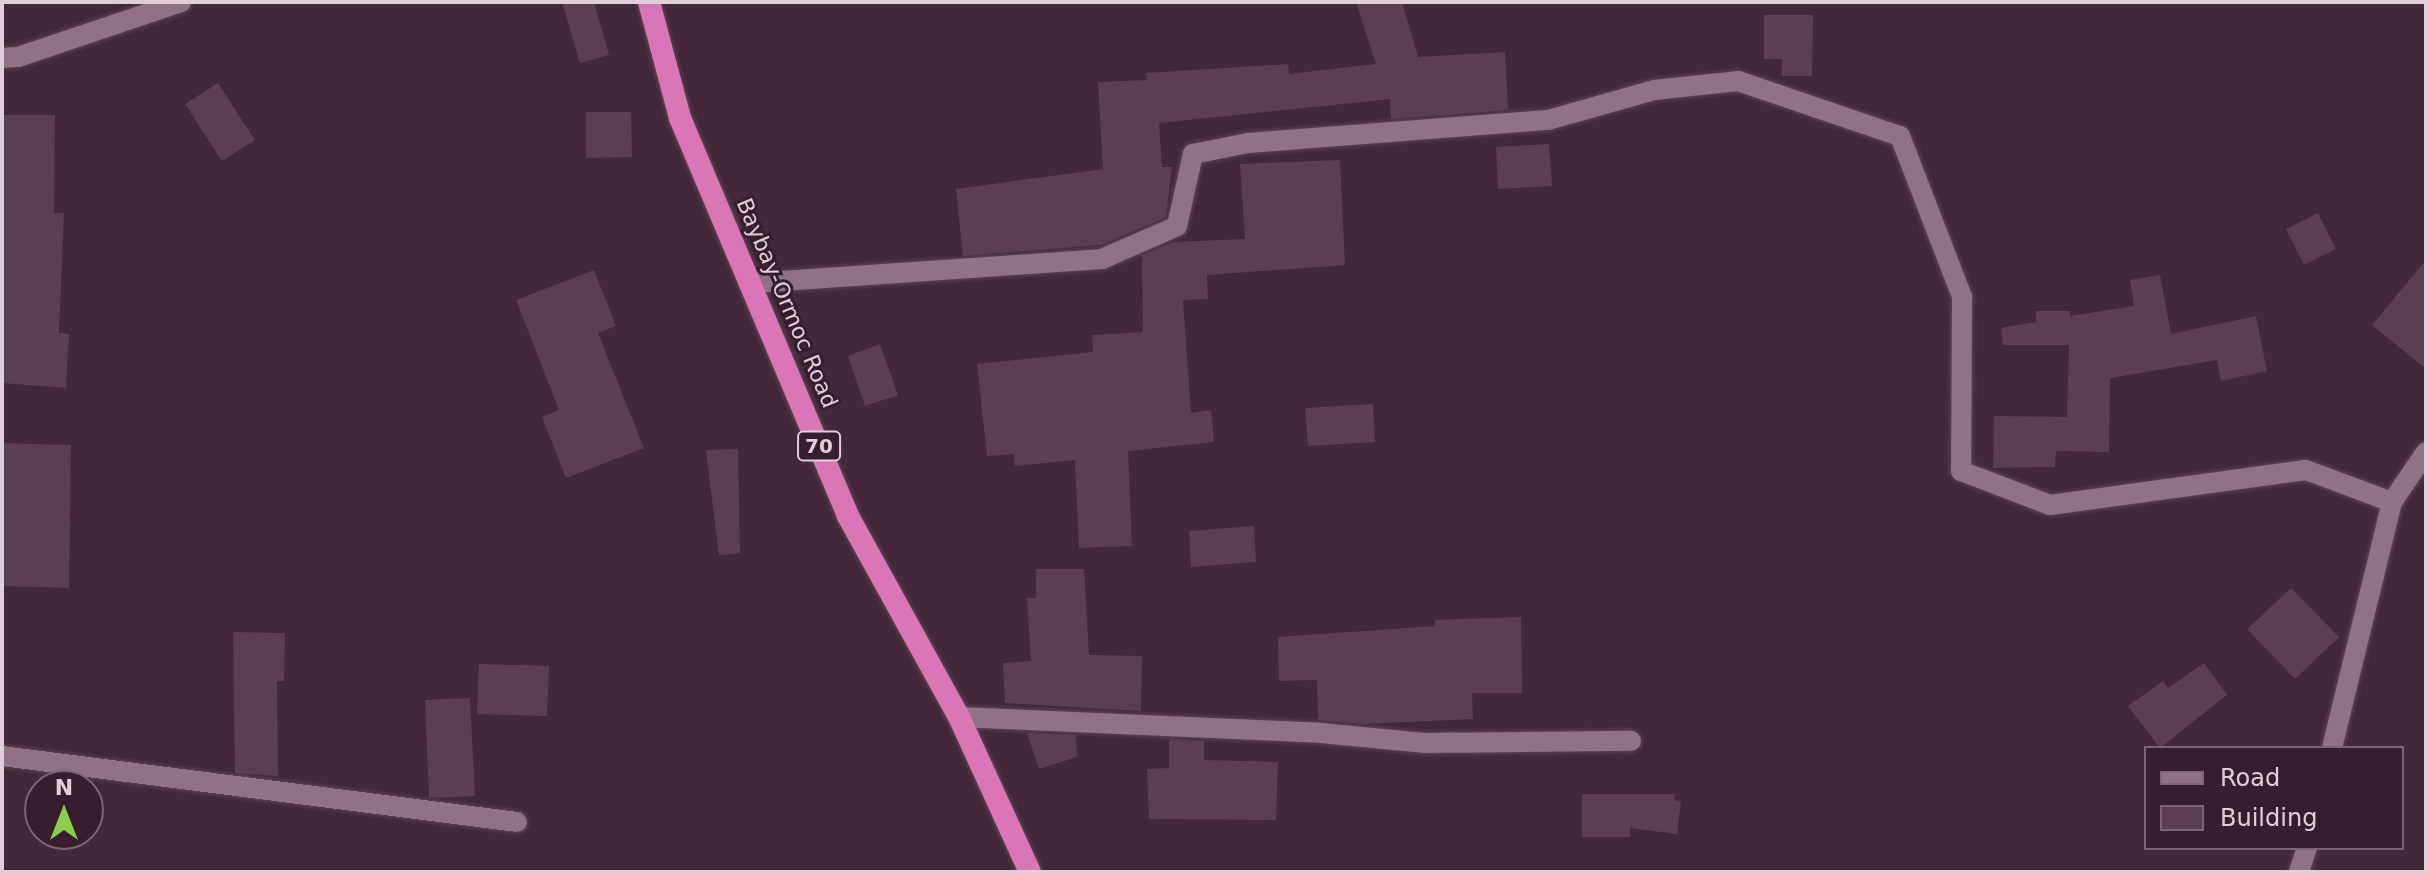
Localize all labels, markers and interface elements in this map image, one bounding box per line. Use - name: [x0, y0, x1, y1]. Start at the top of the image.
- street label: Baybay-Ormoc Road: [731, 194, 843, 412]
- road number: 70: [797, 430, 841, 462]
- legend: [2144, 746, 2404, 850]
- text: Road: [2220, 764, 2280, 792]
- north arrow: [24, 770, 104, 850]
- text: N: [55, 775, 73, 800]
- text: Building: [2220, 804, 2317, 832]

